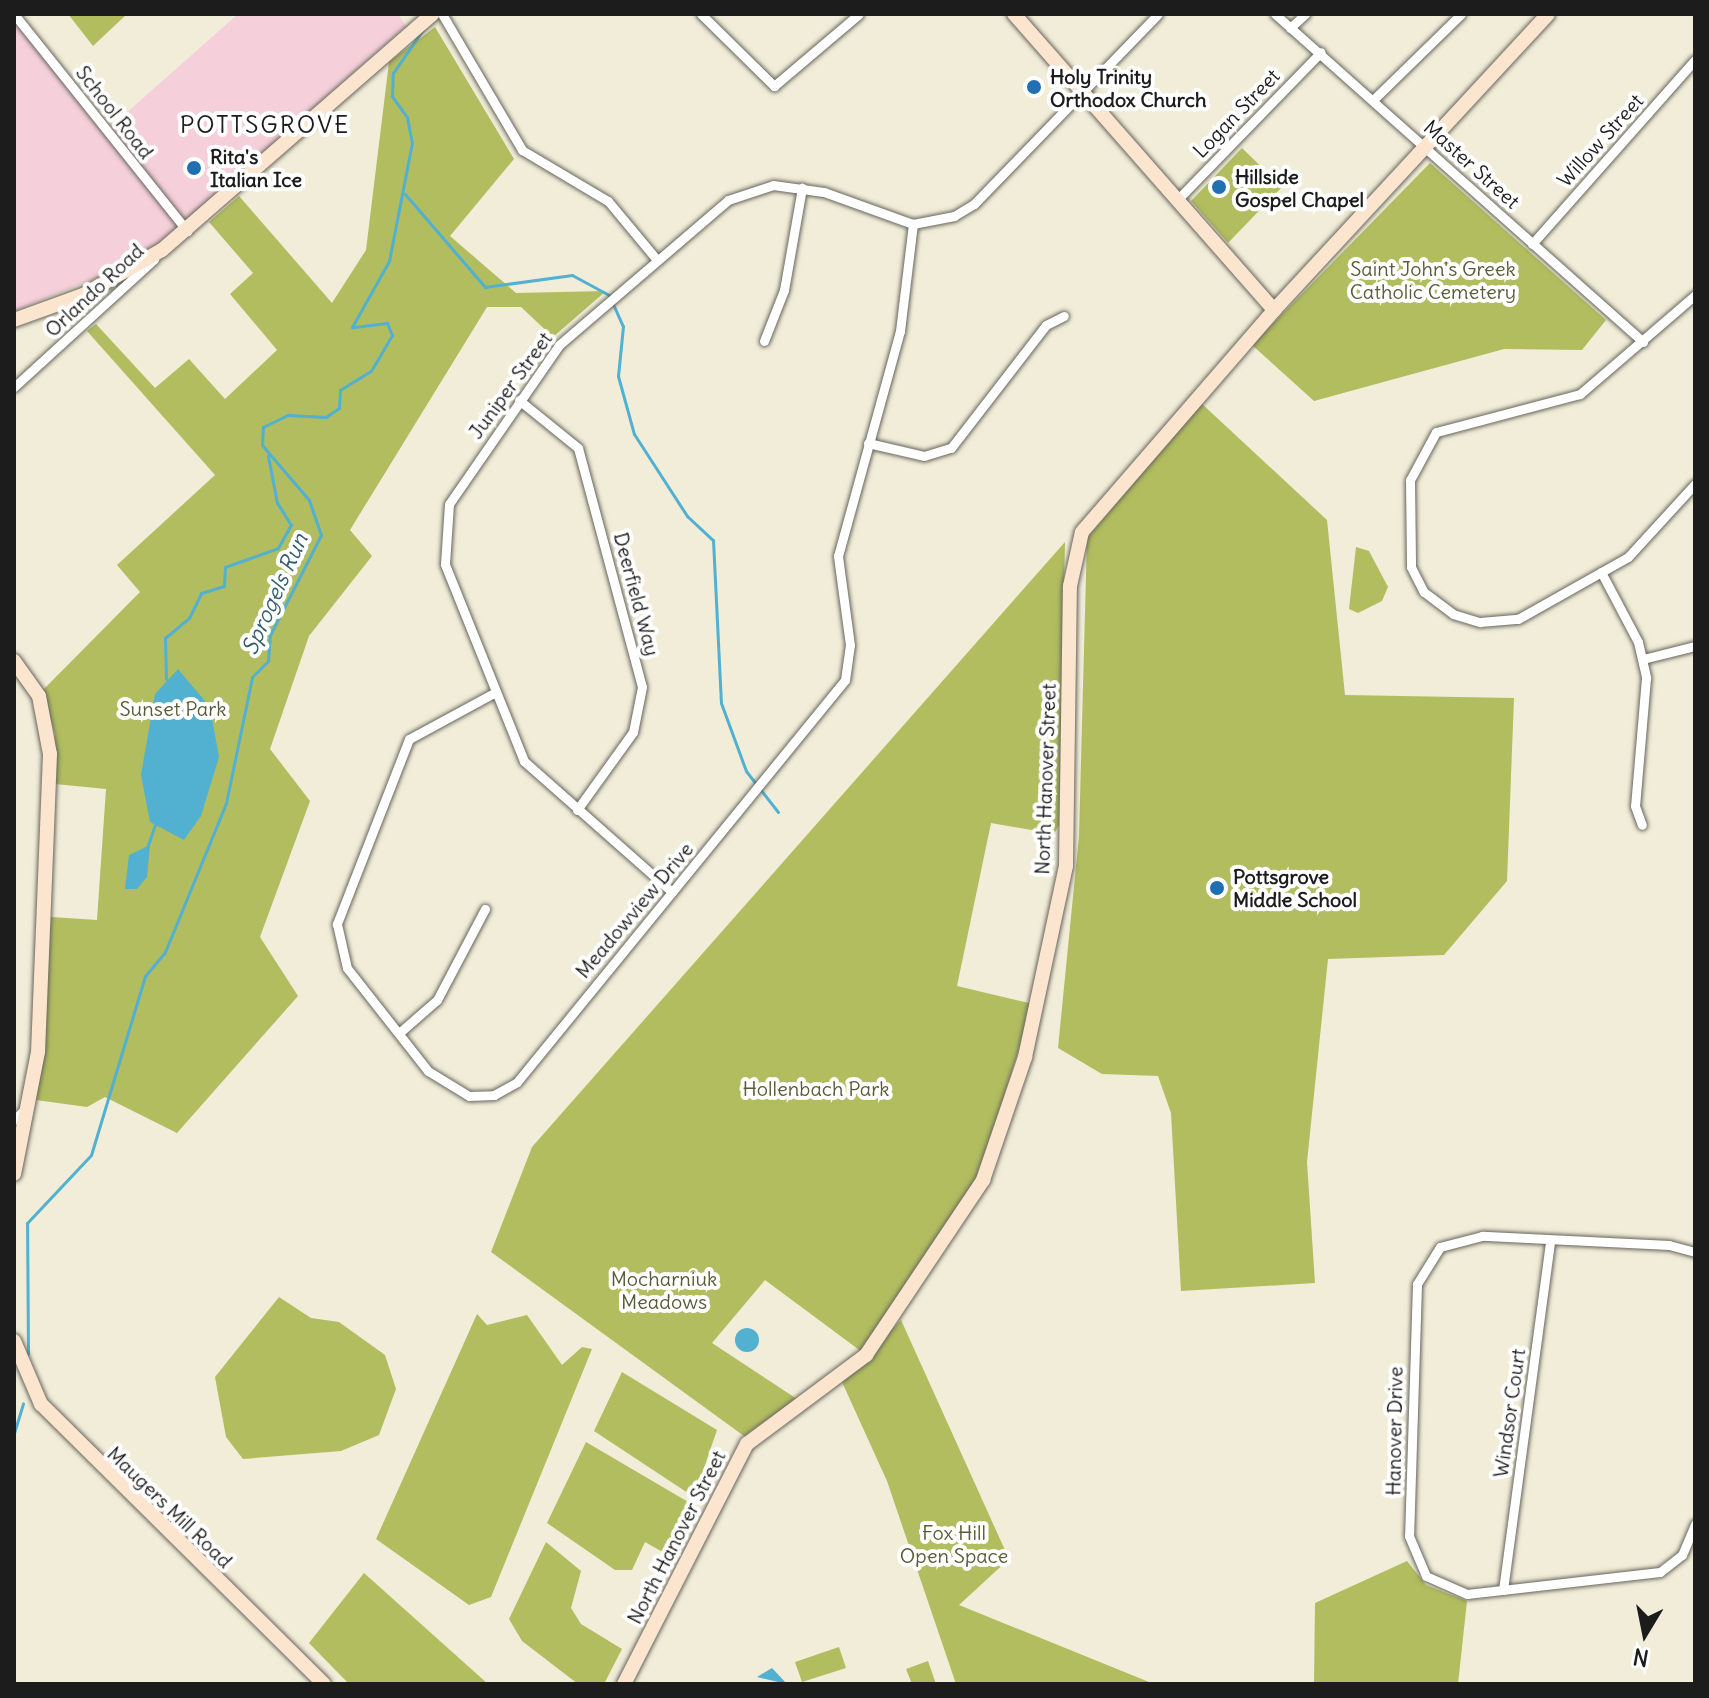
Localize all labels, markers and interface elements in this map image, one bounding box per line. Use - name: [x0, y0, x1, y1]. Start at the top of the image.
- street label: School Road: [71, 61, 159, 163]
- place label: Holy Trinity Orthodox Church: [1050, 64, 1206, 111]
- street label: Logan Street: [1188, 64, 1284, 162]
- marker: Holy Trinity Orthodox Church: [1025, 78, 1043, 96]
- street label: Willow Street: [1552, 89, 1648, 191]
- district label: POTTSGROVE: [180, 111, 350, 139]
- street label: Master Street: [1419, 115, 1525, 213]
- place label: Rita's Italian Ice: [210, 144, 302, 191]
- marker: Rita's Italian Ice: [185, 159, 203, 177]
- place label: Hillside Gospel Chapel: [1235, 164, 1364, 211]
- marker: Hillside Gospel Chapel: [1210, 178, 1228, 196]
- street label: Orlando Road: [40, 238, 148, 342]
- park label: Saint John's Greek Catholic Cemetery: [1350, 257, 1516, 304]
- street label: Juniper Street: [463, 327, 557, 443]
- water label: Sprogels Run: [237, 529, 313, 659]
- street label: Deerfield Way: [609, 530, 665, 658]
- street label: North Hanover Street: [1030, 683, 1060, 875]
- park label: Sunset Park: [119, 696, 227, 720]
- street label: Meadowview Drive: [570, 837, 698, 983]
- place label: Pottsgrove Middle School: [1233, 864, 1357, 911]
- marker: Pottsgrove Middle School: [1208, 879, 1226, 897]
- park label: Hollenbach Park: [742, 1076, 890, 1100]
- park label: Mocharniuk Meadows: [611, 1266, 717, 1313]
- street label: Windsor Court: [1488, 1347, 1530, 1479]
- street label: Hanover Drive: [1381, 1366, 1407, 1496]
- street label: Maugers Mill Road: [103, 1441, 237, 1573]
- street label: North Hanover Street: [622, 1446, 730, 1628]
- park label: Fox Hill Open Space: [900, 1520, 1008, 1567]
- north arrow: [1605, 1594, 1685, 1674]
- text: N: [1631, 1643, 1651, 1673]

